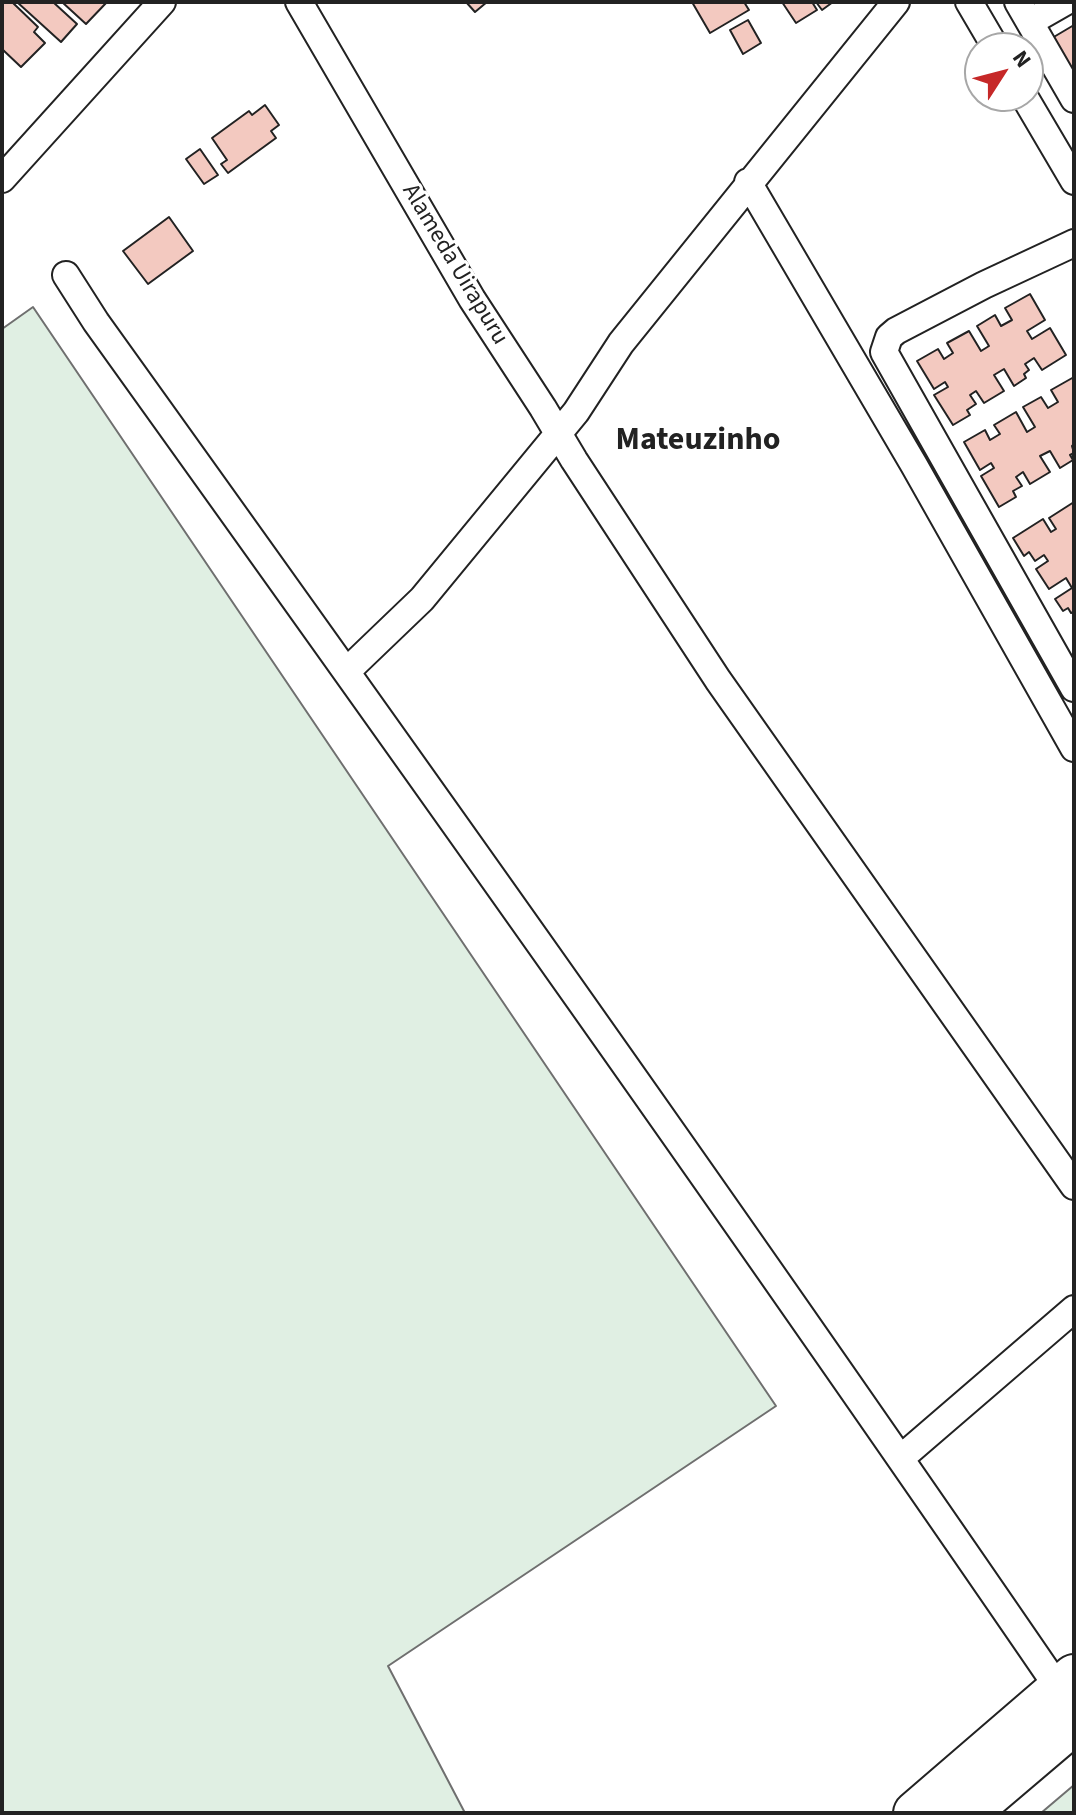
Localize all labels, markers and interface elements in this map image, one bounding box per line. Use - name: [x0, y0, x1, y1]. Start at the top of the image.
- north arrow: [964, 32, 1044, 112]
- text: N: [1005, 44, 1039, 74]
- street label: Alameda Uirapuru: [395, 179, 513, 351]
- district label: Mateuzinho: [616, 423, 780, 461]

